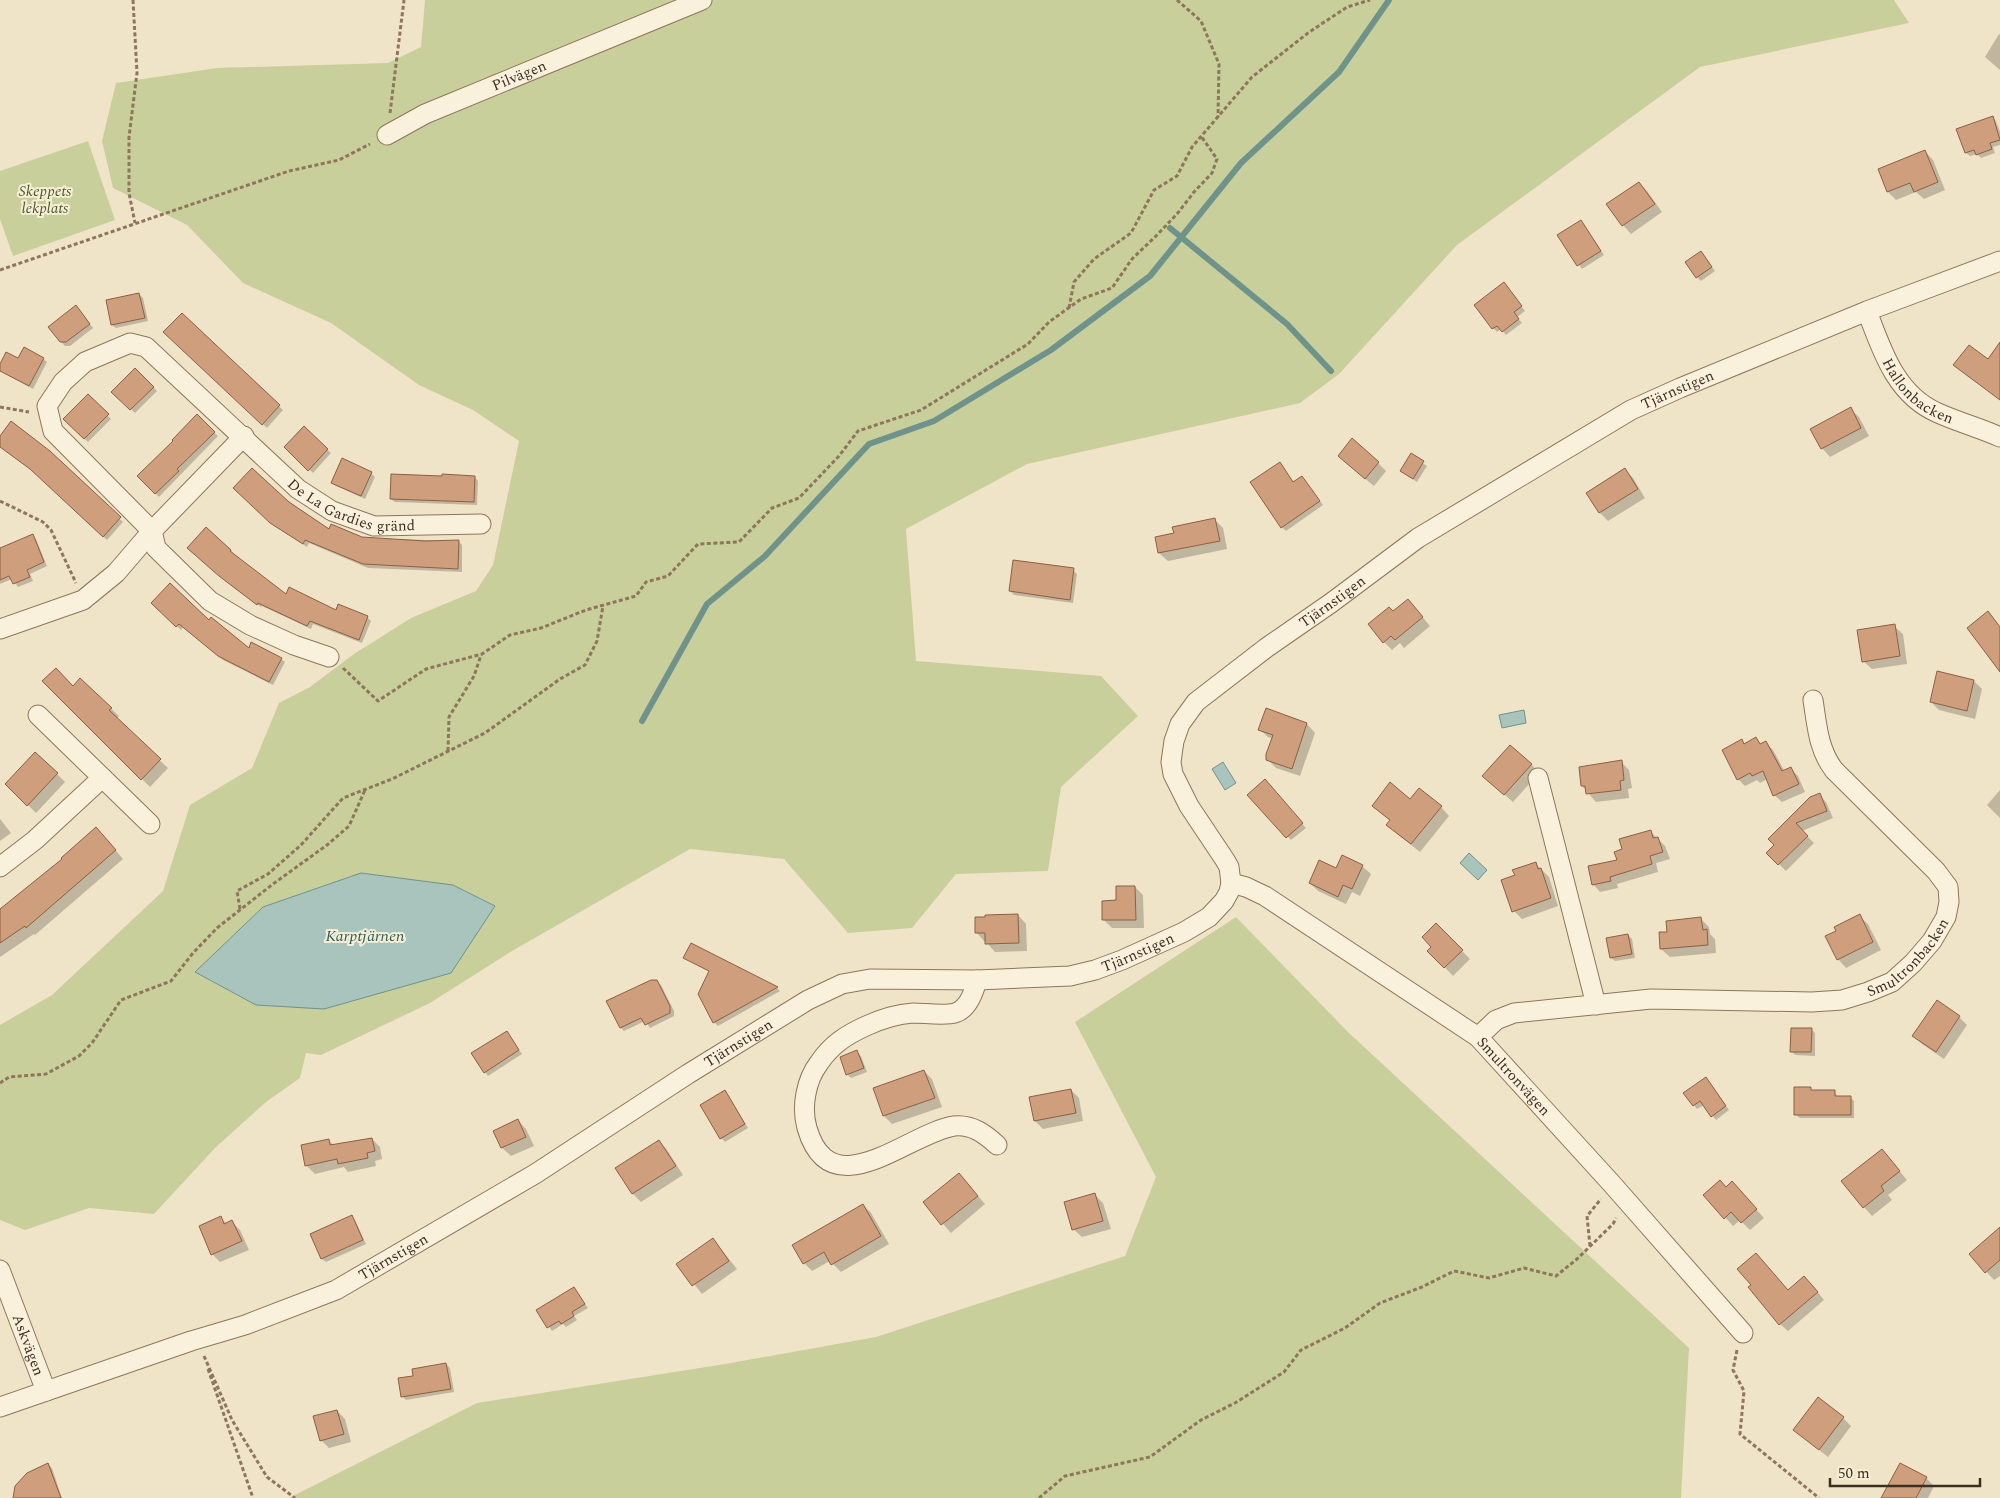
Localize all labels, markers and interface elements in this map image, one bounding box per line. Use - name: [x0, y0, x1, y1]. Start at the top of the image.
- street label: Pilvägen: [488, 54, 550, 97]
- park label: Skeppets lekplats: [19, 180, 72, 220]
- street label: Hallonbacken: [1876, 354, 1957, 430]
- street label: Tjärnstigen: [1637, 364, 1718, 416]
- street label: De La Gardies gränd: [282, 473, 415, 538]
- street label: Tjärnstigen: [1294, 570, 1371, 634]
- street label: Smultronbacken: [1863, 914, 1955, 1003]
- water label: Karptjärnen: [326, 924, 405, 948]
- street label: Tjärnstigen: [1098, 927, 1178, 979]
- street label: Tjärnstigen: [700, 1013, 778, 1074]
- street label: Smultronvägen: [1471, 1032, 1556, 1122]
- street label: Tjärnstigen: [354, 1228, 433, 1287]
- street label: Askvägen: [6, 1311, 50, 1379]
- scale bar: [1830, 1456, 1980, 1488]
- text: 50 m: [1838, 1462, 1870, 1485]

